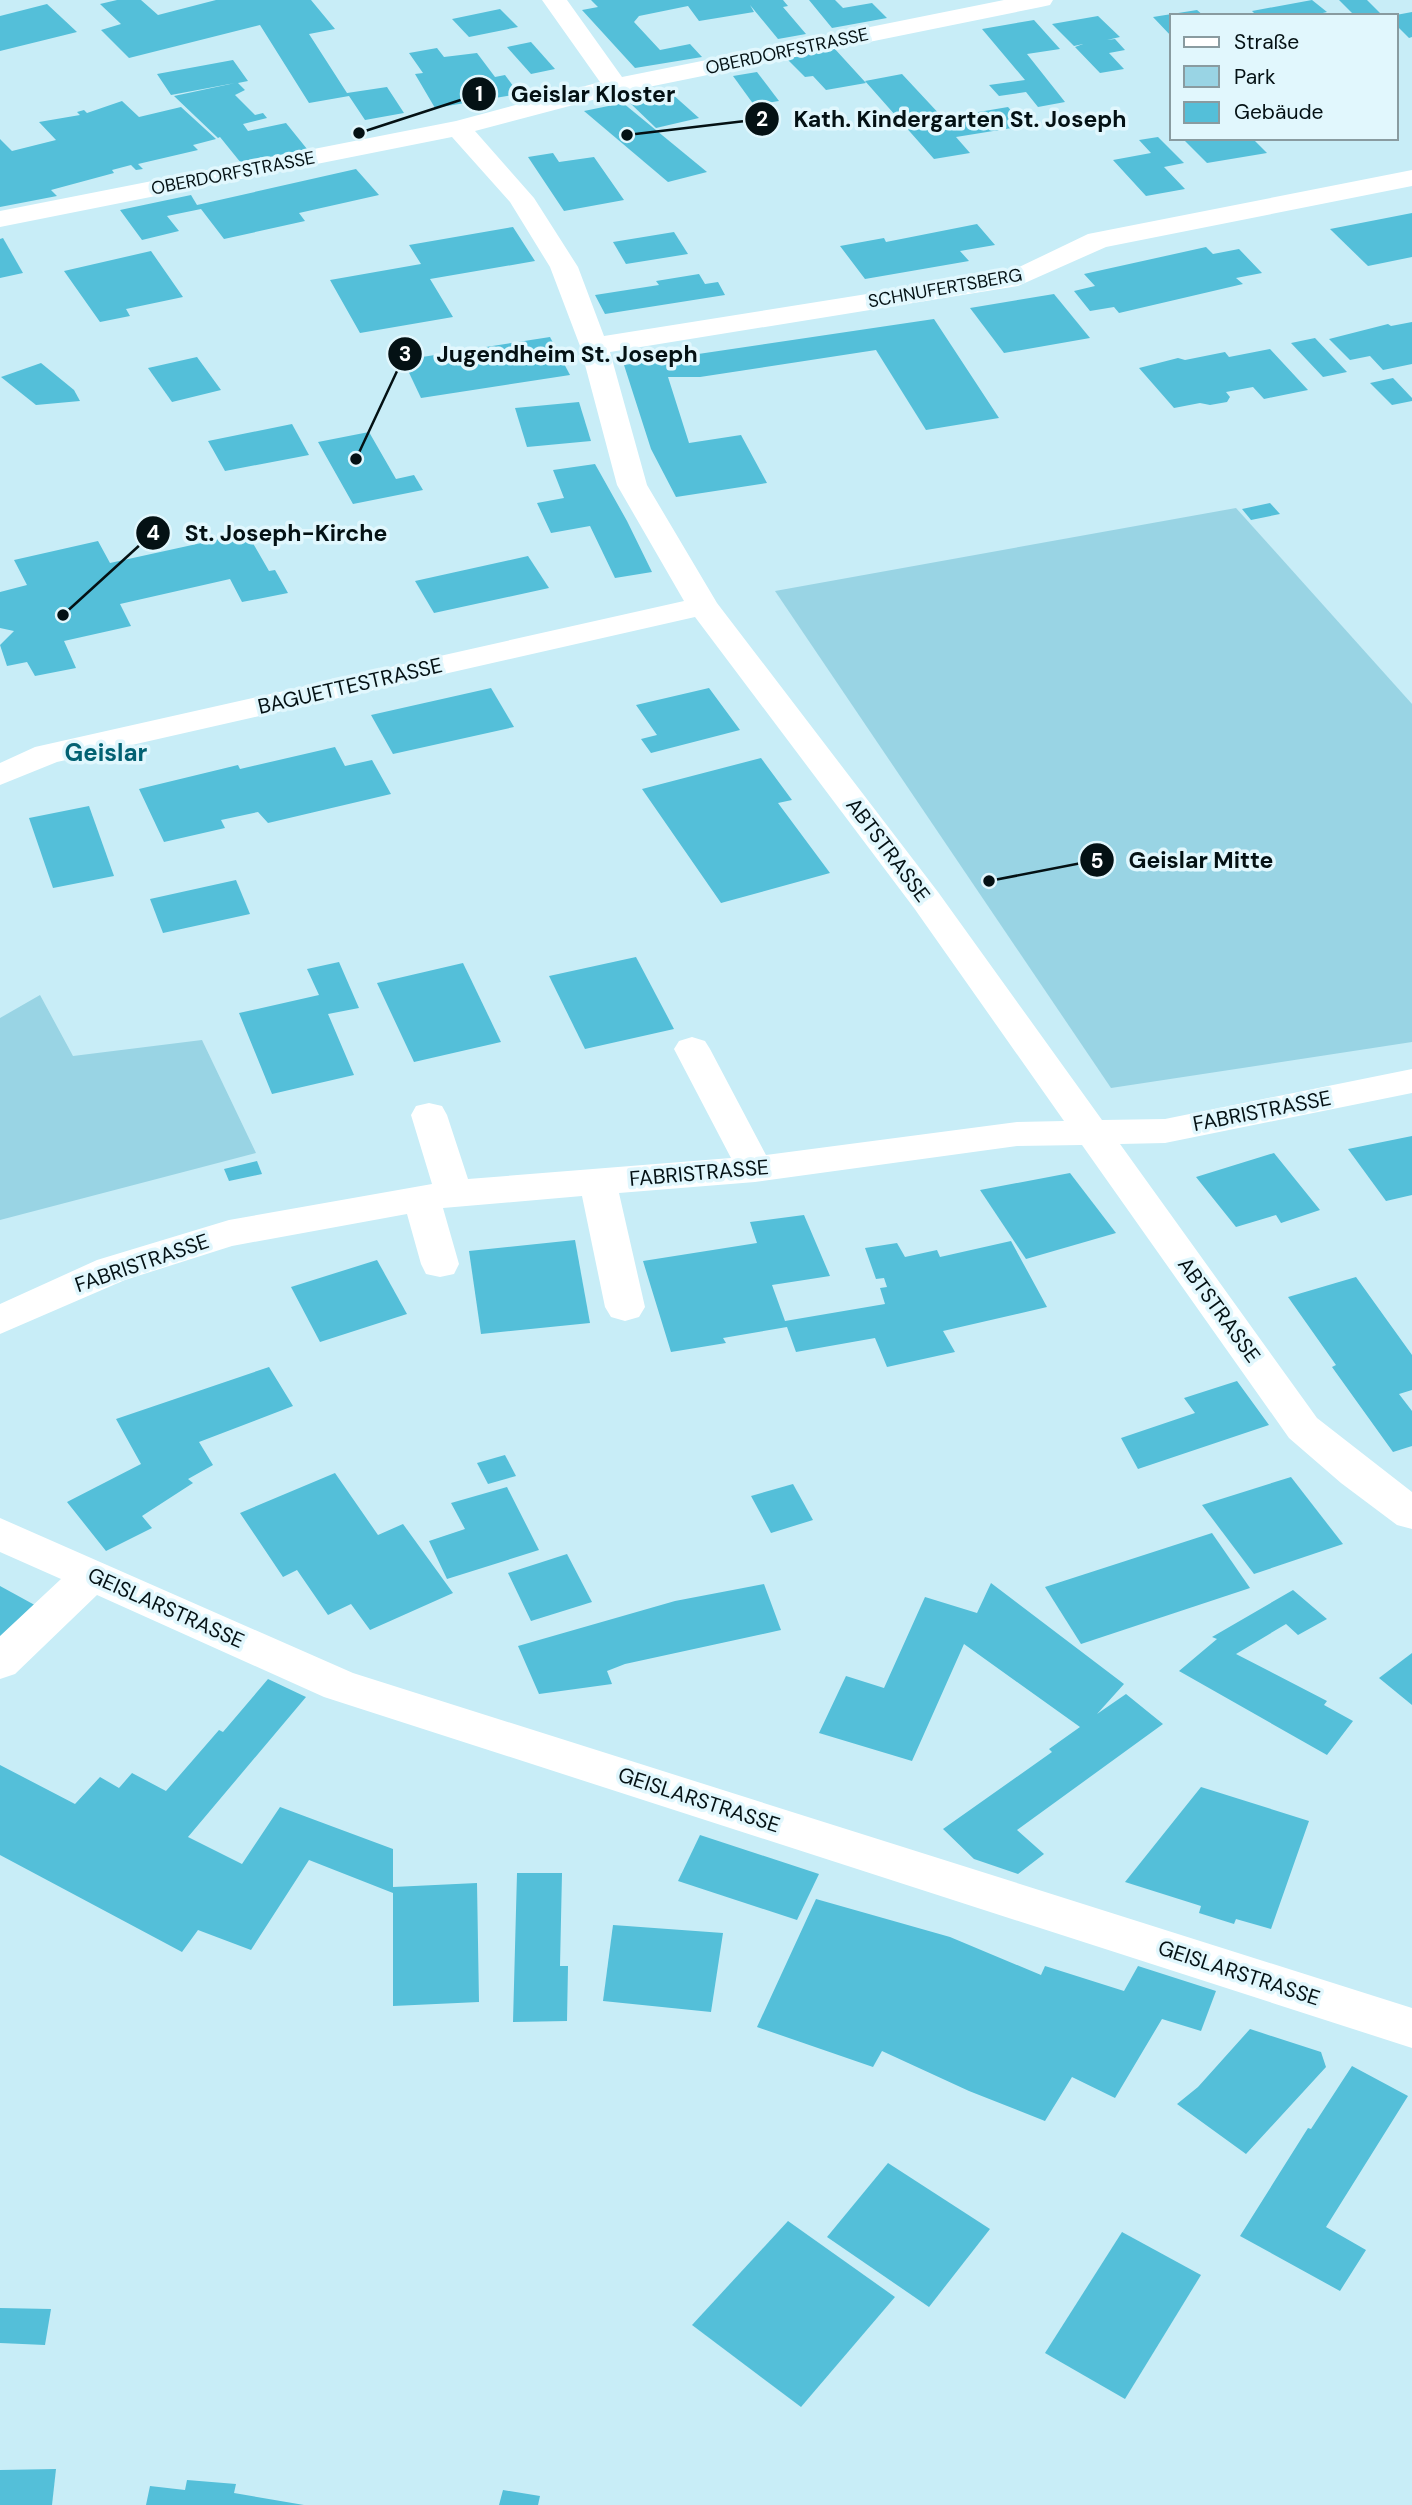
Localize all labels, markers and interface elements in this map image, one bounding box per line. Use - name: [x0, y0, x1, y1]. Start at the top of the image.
- legend: [1170, 14, 1398, 140]
- street label: OBERDORFSTRASSE: [703, 22, 871, 80]
- text: Straße: [1234, 28, 1299, 56]
- text: Park: [1234, 63, 1276, 91]
- callout: Geislar Kloster: [462, 72, 689, 116]
- text: Geislar Kloster: [511, 79, 675, 109]
- text: 1: [475, 80, 483, 108]
- callout: Kath. Kindergarten St. Joseph: [745, 97, 1141, 141]
- text: Gebäude: [1234, 98, 1324, 126]
- text: Kath. Kindergarten St. Joseph: [793, 104, 1127, 134]
- text: 2: [756, 105, 768, 133]
- street label: OBERDORFSTRASSE: [149, 145, 317, 201]
- street label: SCHNUFERTSBERG: [866, 263, 1024, 313]
- callout: Jugendheim St. Joseph: [388, 332, 712, 376]
- text: Jugendheim St. Joseph: [436, 339, 698, 369]
- text: 3: [399, 340, 411, 368]
- callout: St. Joseph-Kirche: [135, 511, 401, 555]
- text: St. Joseph-Kirche: [185, 518, 387, 548]
- text: 4: [146, 519, 160, 547]
- street label: BAGUETTESTRASSE: [255, 651, 445, 721]
- district label: Geislar: [65, 737, 148, 768]
- street label: ABTSTRASSE: [840, 792, 936, 908]
- callout: Geislar Mitte: [1080, 838, 1288, 882]
- text: Geislar Mitte: [1129, 845, 1273, 875]
- text: 5: [1090, 847, 1104, 875]
- street label: FABRISTRASSE: [1191, 1084, 1333, 1138]
- street label: FABRISTRASSE: [628, 1153, 770, 1193]
- street label: FABRISTRASSE: [71, 1227, 213, 1299]
- street label: ABTSTRASSE: [1171, 1252, 1267, 1368]
- street label: GEISLARSTRASSE: [83, 1561, 249, 1655]
- street label: GEISLARSTRASSE: [614, 1761, 784, 1839]
- street label: GEISLARSTRASSE: [1154, 1934, 1324, 2012]

